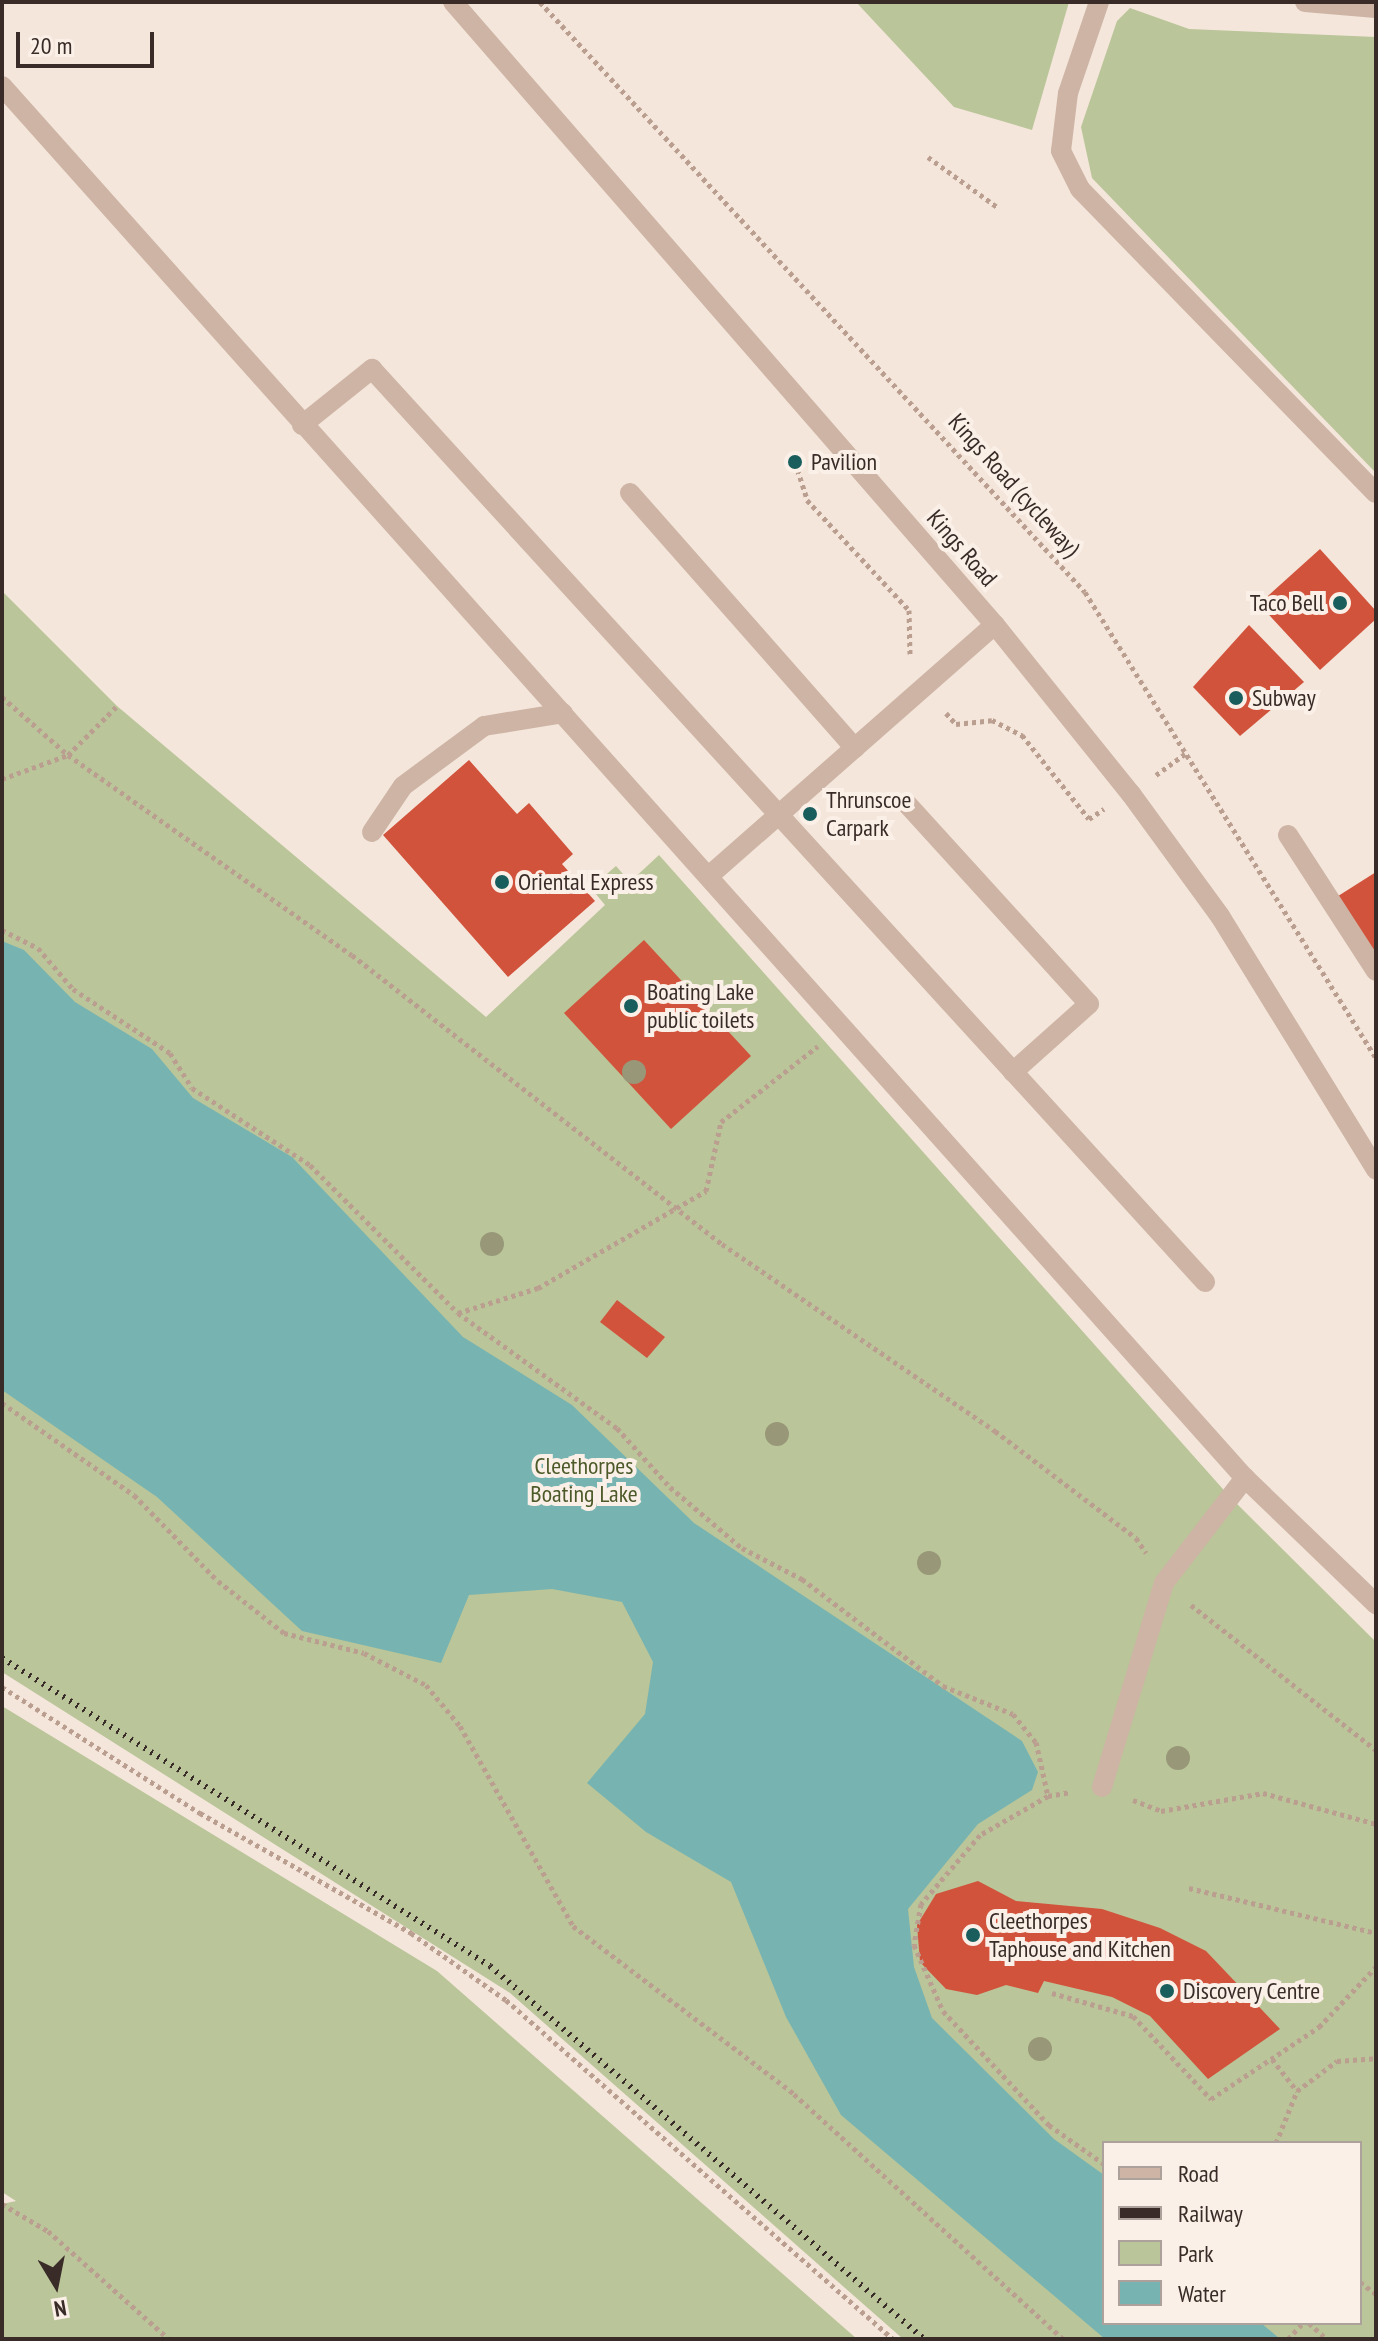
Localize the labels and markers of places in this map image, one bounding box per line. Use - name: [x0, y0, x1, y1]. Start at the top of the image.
- place label: Pavilion: [811, 448, 877, 476]
- marker: Pavilion: [786, 453, 804, 471]
- place label: Taco Bell: [1250, 589, 1324, 617]
- marker: Taco Bell: [1331, 594, 1349, 612]
- place label: Subway: [1252, 684, 1316, 712]
- marker: Subway: [1227, 689, 1245, 707]
- place label: Thrunscoe Carpark: [826, 786, 911, 842]
- marker: Thrunscoe Carpark: [801, 805, 819, 823]
- place label: Oriental Express: [518, 868, 654, 896]
- marker: Oriental Express: [493, 873, 511, 891]
- place label: Boating Lake public toilets: [647, 978, 755, 1034]
- marker: Boating Lake public toilets: [622, 997, 640, 1015]
- place label: Cleethorpes Taphouse and Kitchen: [989, 1907, 1171, 1963]
- marker: Cleethorpes Taphouse and Kitchen: [964, 1926, 982, 1944]
- place label: Discovery Centre: [1183, 1977, 1321, 2005]
- marker: Discovery Centre: [1158, 1982, 1176, 2000]

